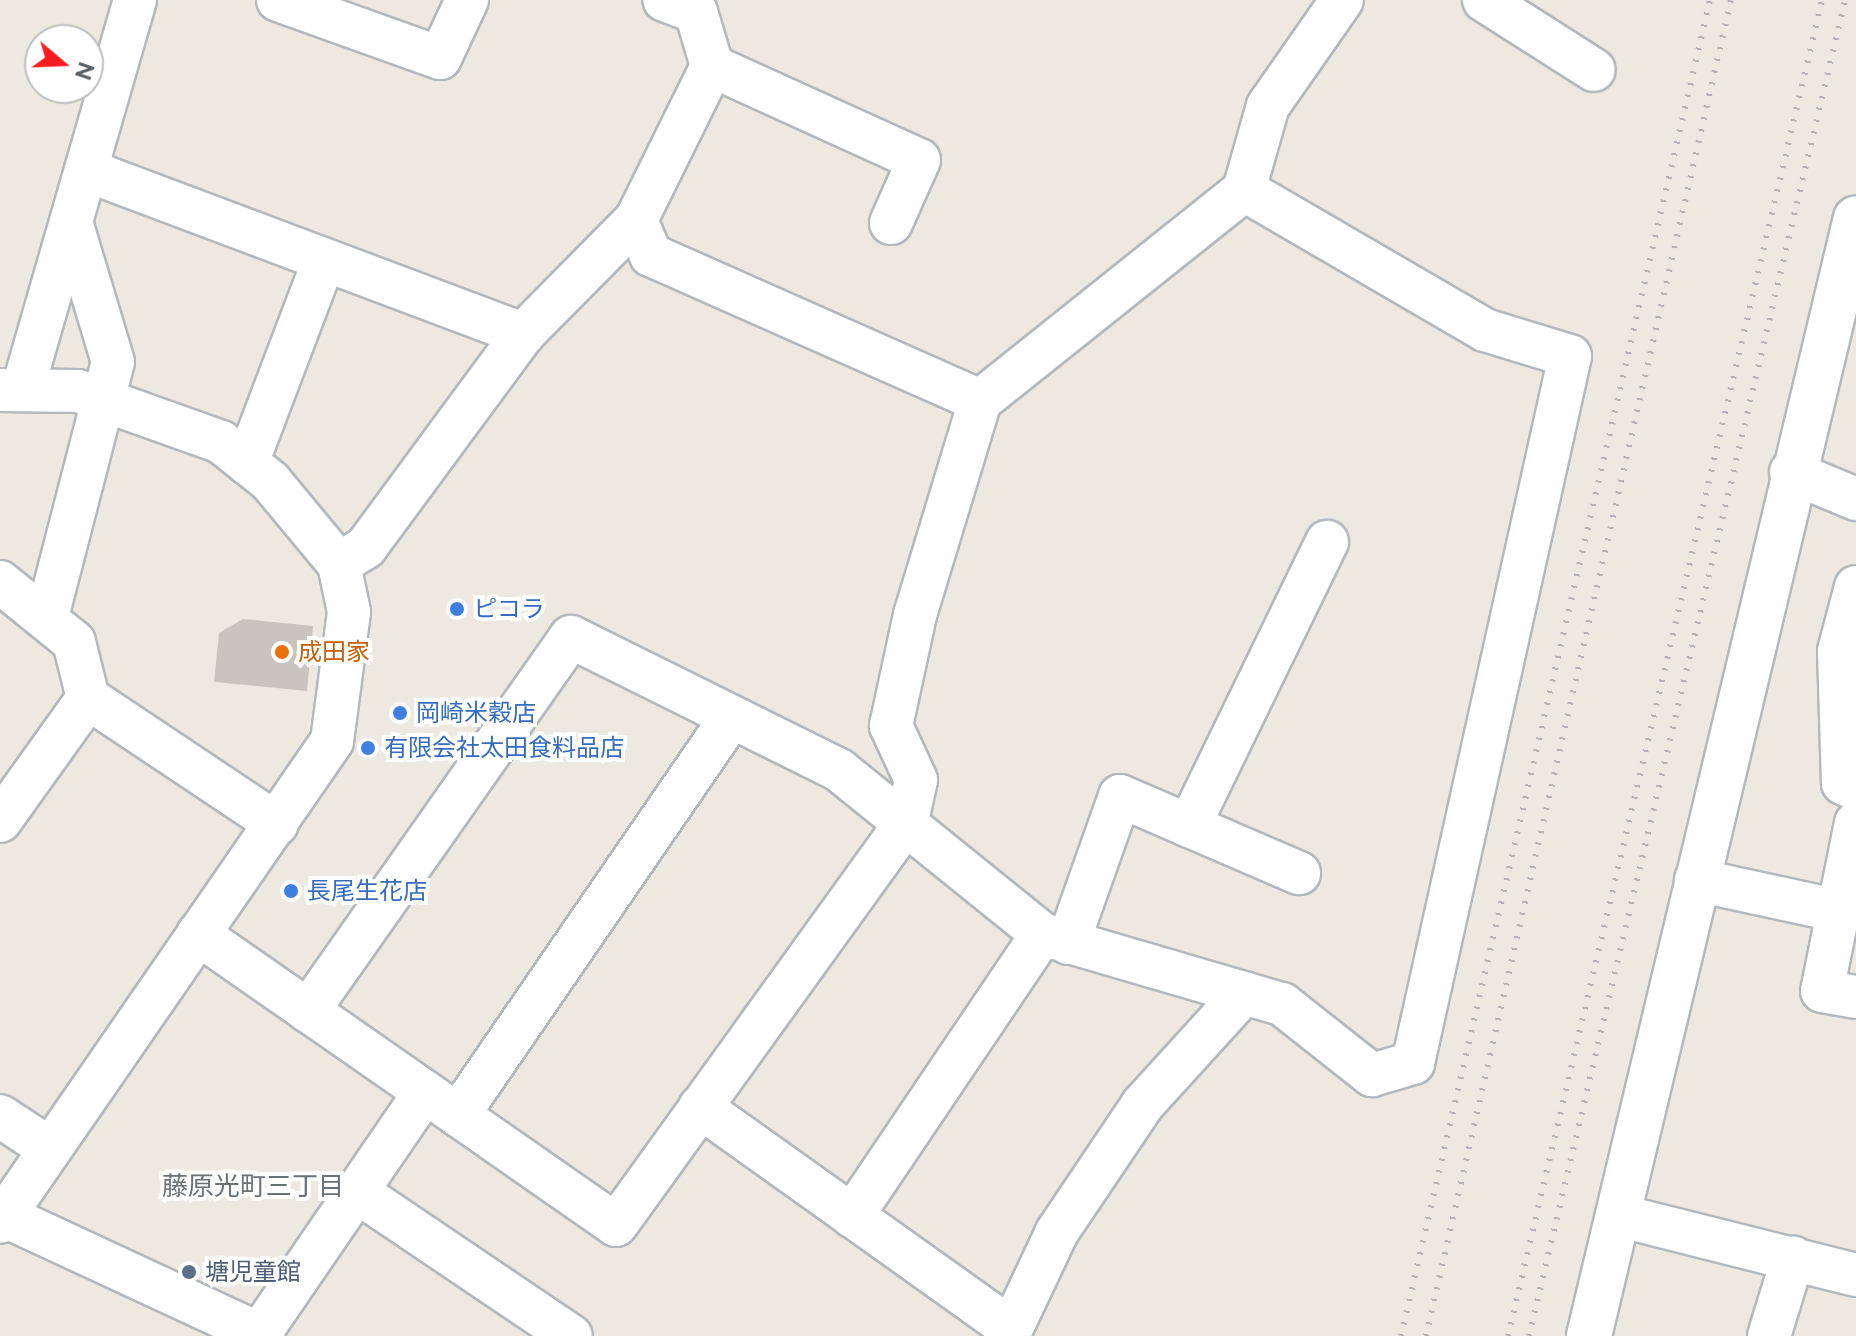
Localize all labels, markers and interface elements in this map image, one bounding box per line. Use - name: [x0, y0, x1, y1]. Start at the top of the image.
- north arrow: [24, 24, 104, 104]
- text: N: [70, 59, 100, 83]
- place label: ピコラ: [473, 595, 545, 623]
- marker: ピコラ: [448, 600, 466, 618]
- place label: 成田家: [298, 638, 370, 666]
- marker: 成田家: [273, 643, 291, 661]
- place label: 岡崎米穀店: [416, 699, 536, 727]
- marker: 岡崎米穀店: [391, 704, 409, 722]
- place label: 有限会社太田食料品店: [384, 734, 624, 762]
- marker: 有限会社太田食料品店: [359, 739, 377, 757]
- place label: 長尾生花店: [307, 877, 427, 905]
- marker: 長尾生花店: [282, 882, 300, 900]
- district label: 藤原光町三丁目: [162, 1171, 344, 1203]
- place label: 塘児童館: [205, 1258, 301, 1286]
- marker: 塘児童館: [180, 1263, 198, 1281]

